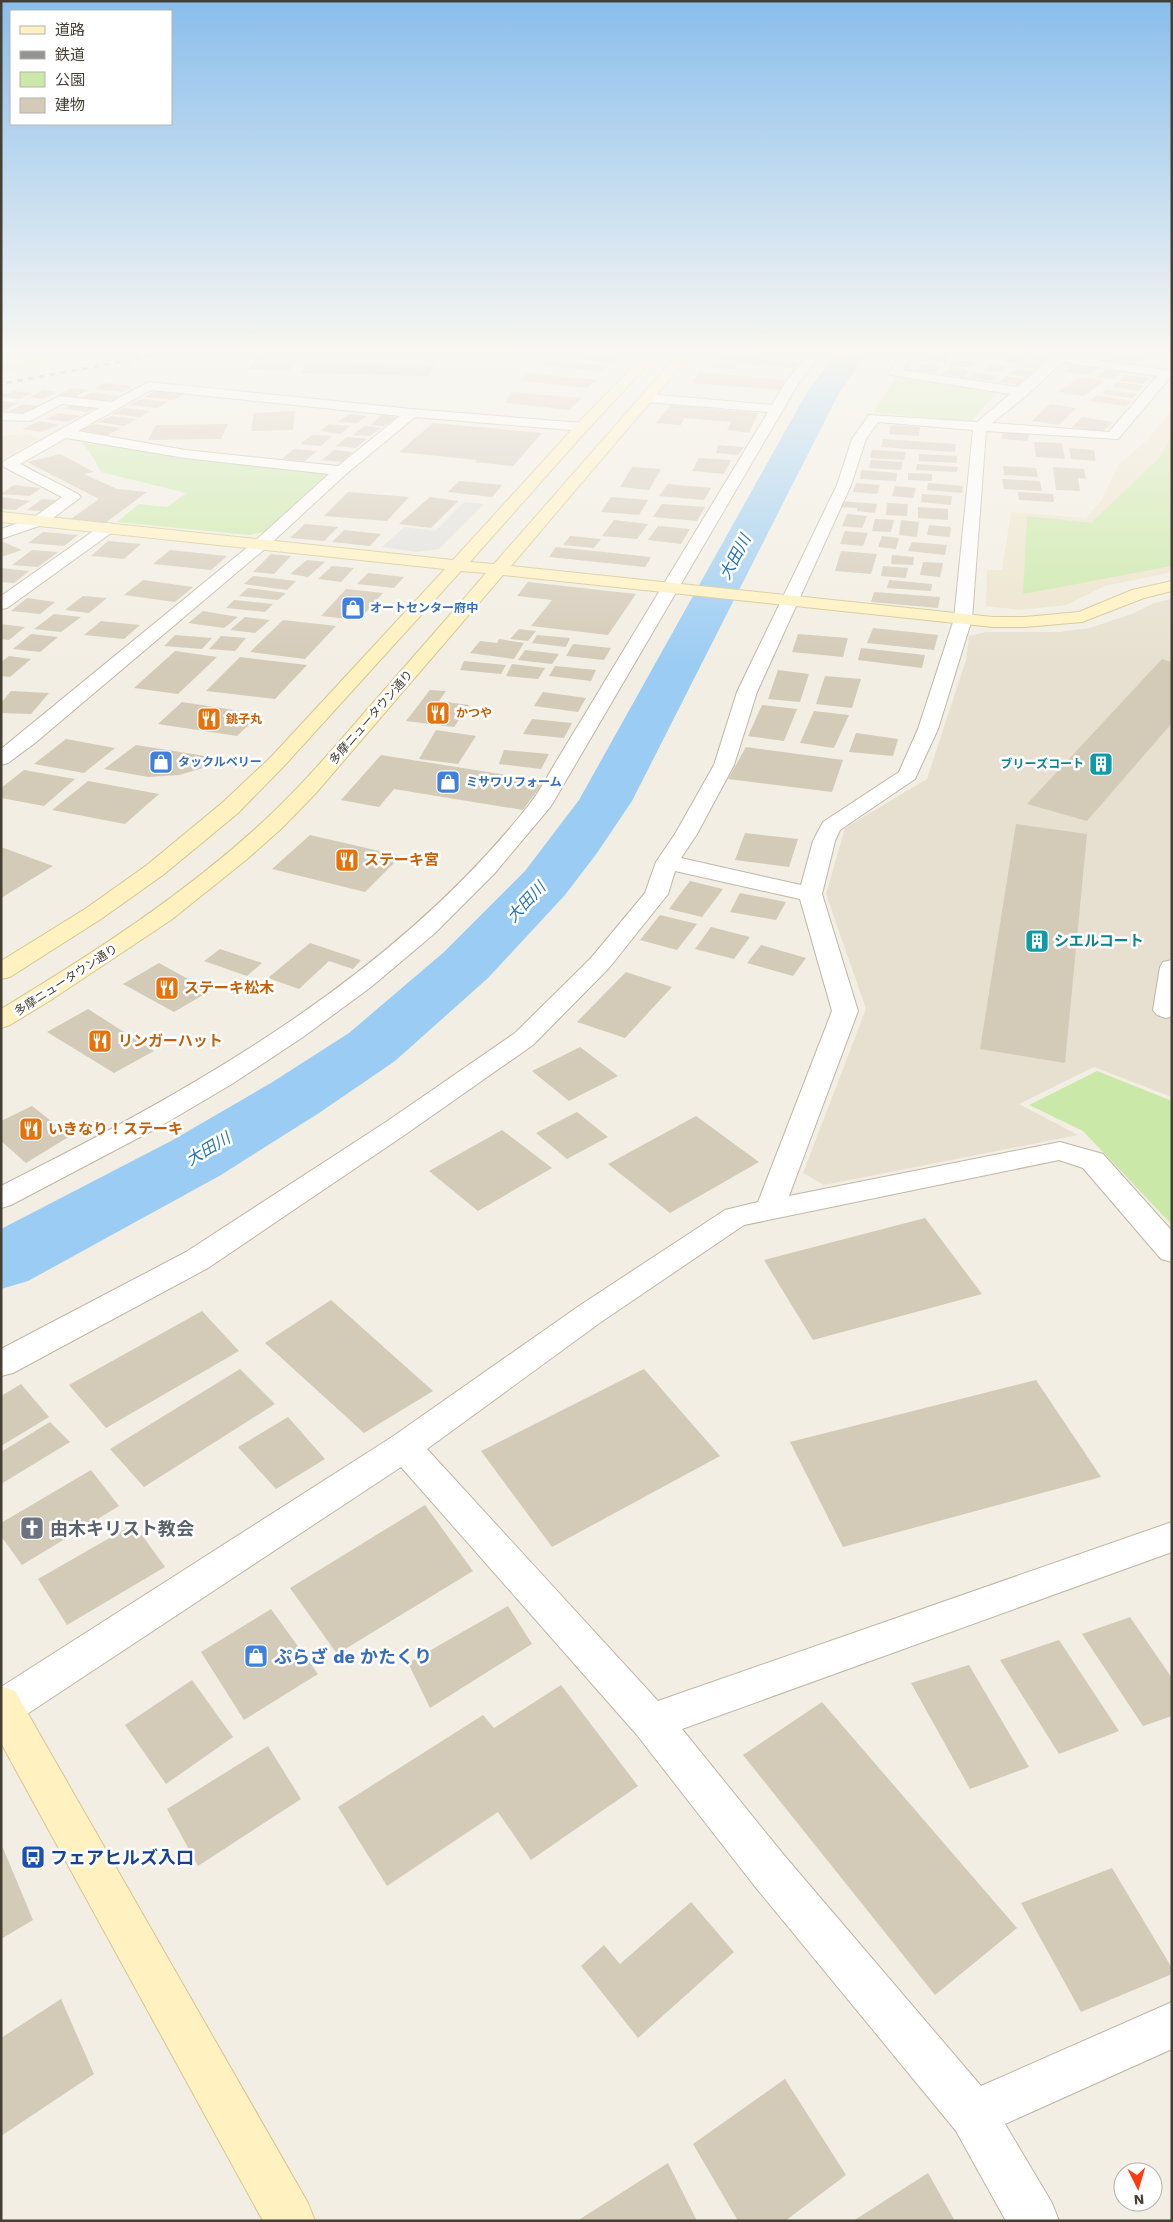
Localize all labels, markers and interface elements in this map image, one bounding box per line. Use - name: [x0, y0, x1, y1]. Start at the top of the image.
- legend: [10, 10, 172, 125]
- text: 道路: [55, 21, 85, 39]
- text: 鉄道: [55, 46, 85, 64]
- text: 公園: [55, 71, 85, 89]
- text: 建物: [55, 96, 85, 114]
- water label: 大田川: [715, 530, 756, 583]
- shop icon: オートセンター府中: [340, 595, 366, 621]
- place label: オートセンター府中: [370, 601, 478, 615]
- street label: 多摩ニュータウン通り: [326, 667, 416, 767]
- restaurant icon: かつや: [425, 700, 451, 726]
- restaurant icon: 銚子丸: [196, 706, 222, 732]
- place label: かつや: [456, 706, 492, 720]
- place label: 銚子丸: [225, 712, 262, 726]
- shop icon: タックルベリー: [148, 749, 174, 775]
- building icon: ブリーズコート: [1088, 751, 1114, 777]
- place label: タックルベリー: [178, 755, 262, 769]
- place label: ブリーズコート: [1001, 757, 1084, 771]
- shop icon: ミサワリフォーム: [435, 769, 461, 795]
- place label: ミサワリフォーム: [466, 775, 562, 789]
- restaurant icon: ステーキ宮: [334, 847, 360, 873]
- place label: ステーキ宮: [364, 851, 439, 869]
- water label: 大田川: [503, 877, 551, 926]
- building icon: シエルコート: [1024, 928, 1050, 954]
- place label: シエルコート: [1054, 932, 1144, 950]
- street label: 多摩ニュータウン通り: [12, 941, 120, 1019]
- restaurant icon: ステーキ松木: [154, 975, 180, 1001]
- place label: ステーキ松木: [184, 979, 274, 997]
- restaurant icon: リンガーハット: [87, 1028, 113, 1054]
- place label: リンガーハット: [118, 1032, 223, 1050]
- restaurant icon: いきなり！ステーキ: [18, 1116, 44, 1142]
- place label: いきなり！ステーキ: [48, 1120, 183, 1138]
- water label: 大田川: [183, 1127, 235, 1170]
- church icon: 由木キリスト教会: [19, 1515, 45, 1541]
- place label: 由木キリスト教会: [50, 1518, 194, 1539]
- shop icon: ぷらざ de かたくり: [243, 1643, 269, 1669]
- place label: ぷらざ de かたくり: [274, 1646, 432, 1667]
- bus stop icon: フェアヒルズ入口: [20, 1844, 46, 1870]
- place label: フェアヒルズ入口: [50, 1847, 194, 1868]
- north arrow: [1113, 2162, 1163, 2212]
- text: N: [1133, 2192, 1145, 2208]

